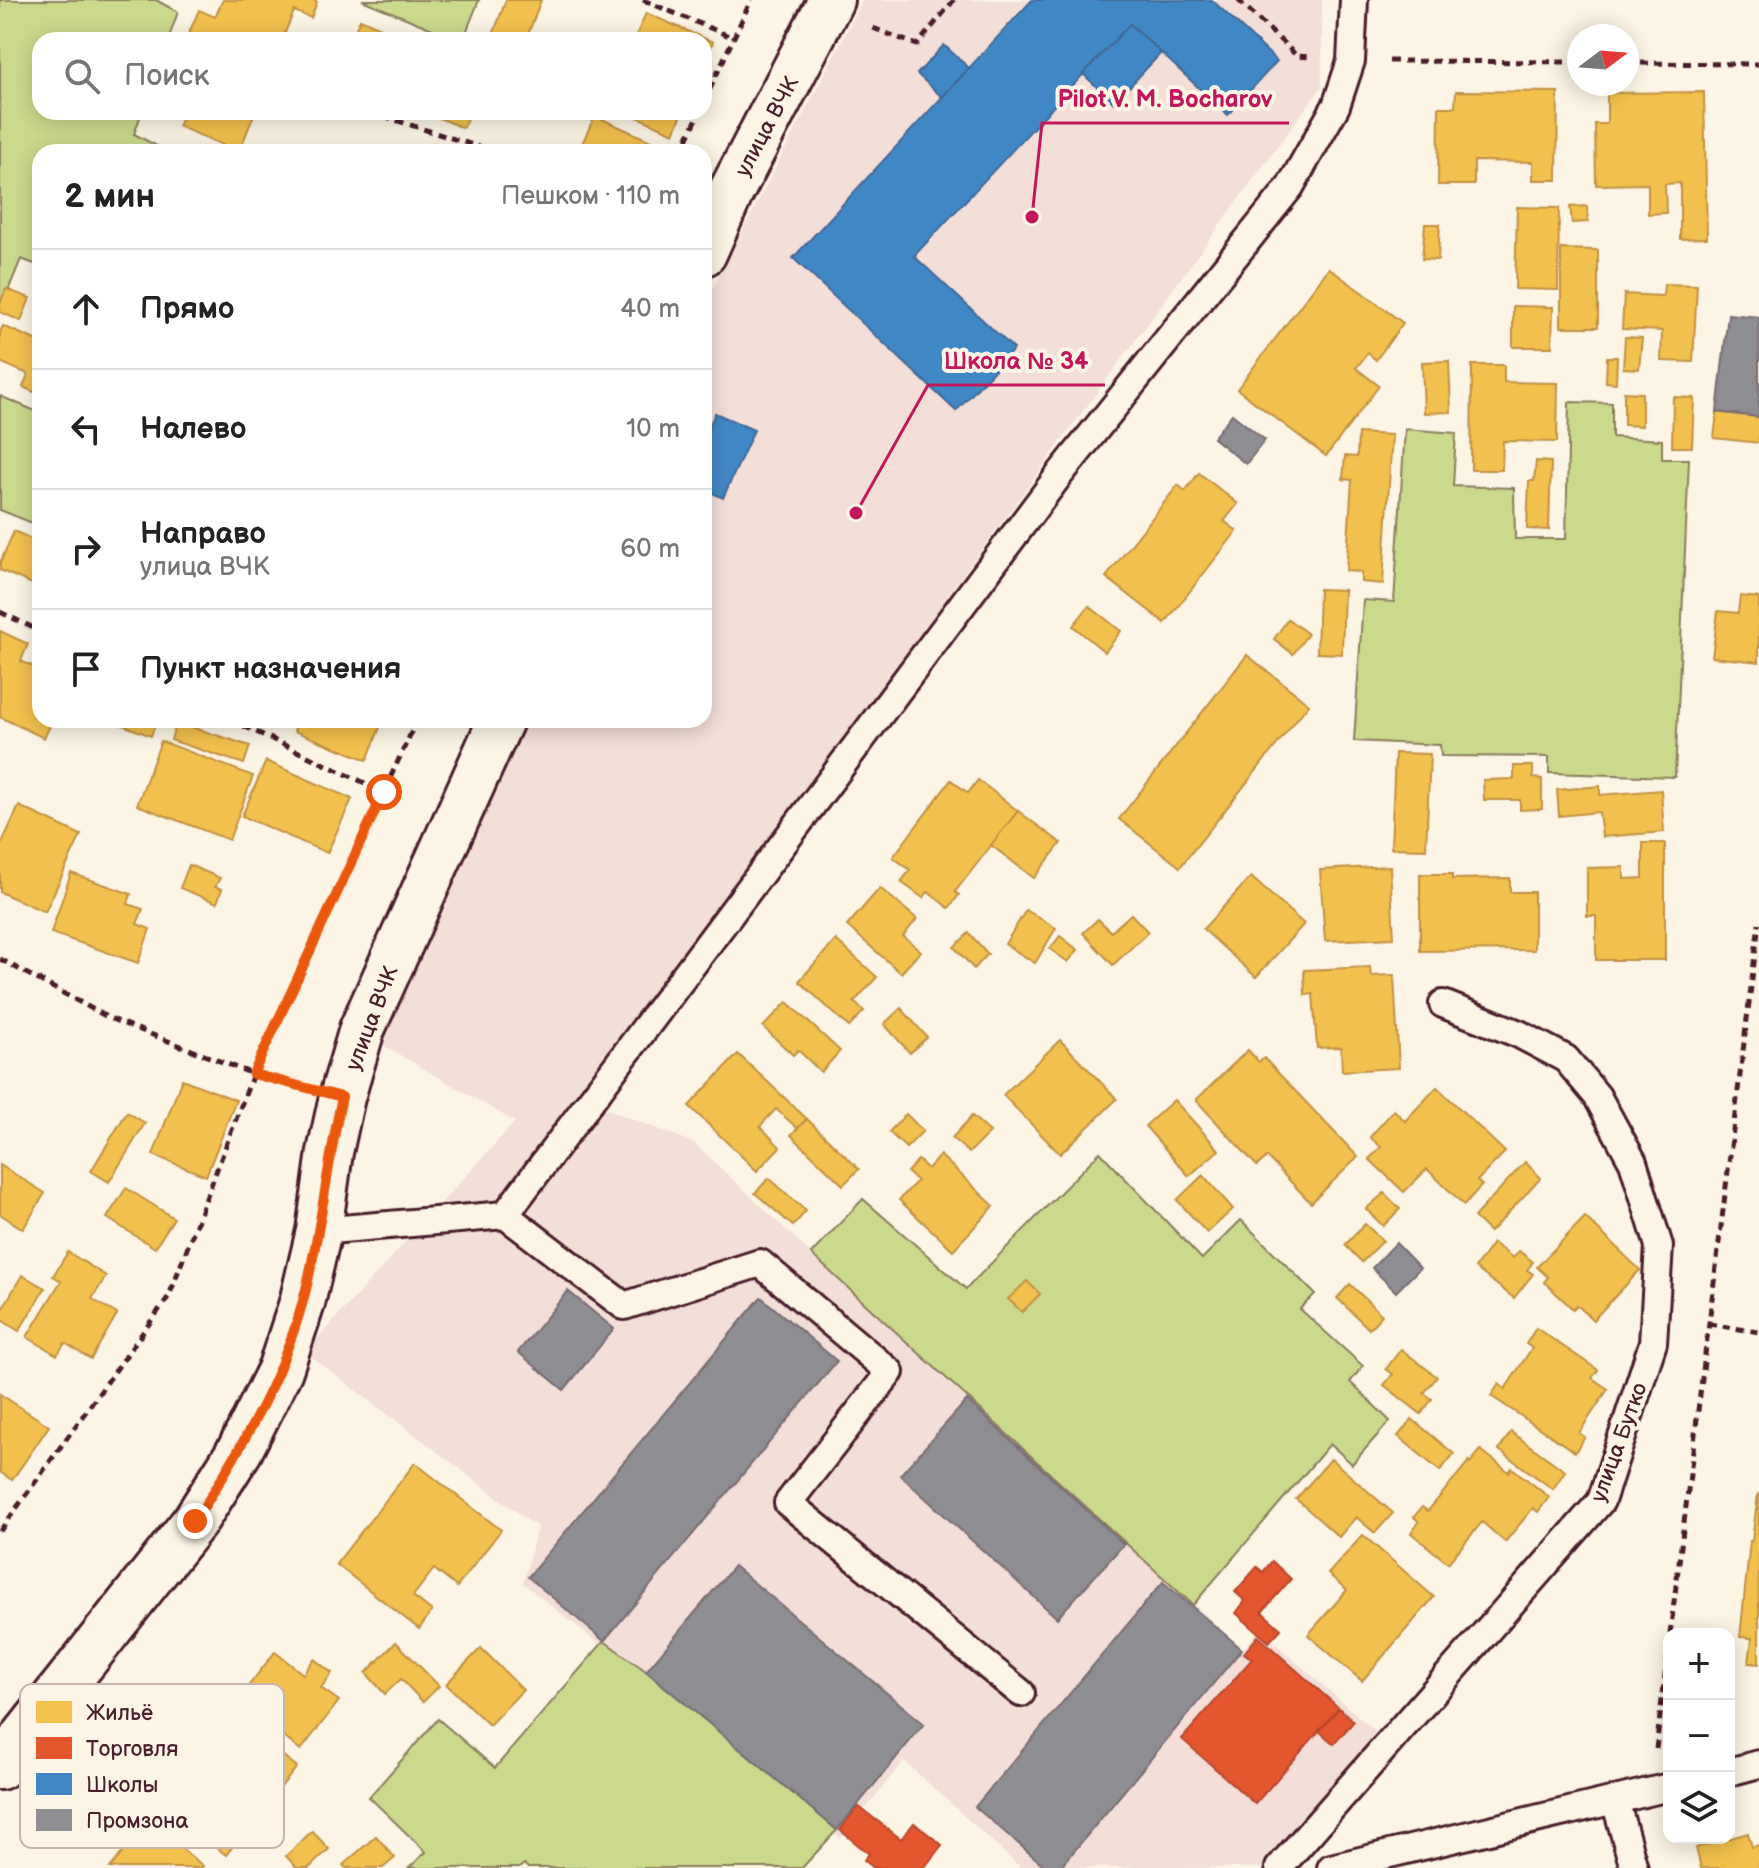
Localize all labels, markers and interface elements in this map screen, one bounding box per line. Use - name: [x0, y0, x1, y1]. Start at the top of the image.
- north arrow: [1567, 24, 1639, 96]
- search box: [32, 32, 712, 120]
- icon: search: [60, 54, 104, 98]
- text: Поиск: [124, 58, 210, 94]
- street label: улица ВЧК: [730, 71, 805, 181]
- callout: Pilot V. M. Bocharov: [1042, 75, 1289, 123]
- text: Pilot V. M. Bocharov: [1058, 85, 1273, 114]
- text: 2 мин: [64, 176, 155, 217]
- text: Пешком · 110 m: [501, 181, 680, 212]
- icon: ahead: [64, 287, 108, 331]
- text: Прямо: [140, 291, 234, 327]
- text: 40 m: [620, 294, 680, 325]
- callout: Школа № 34: [928, 337, 1105, 385]
- text: Школа № 34: [944, 347, 1088, 376]
- icon: left: [64, 407, 108, 451]
- text: Налево: [140, 411, 246, 447]
- text: 10 m: [626, 414, 680, 445]
- text: Направо: [140, 516, 266, 552]
- icon: right: [64, 527, 108, 571]
- text: 60 m: [620, 534, 680, 565]
- text: улица ВЧК: [140, 552, 270, 583]
- icon: arrive: [64, 647, 108, 691]
- text: Пункт назначения: [140, 651, 401, 687]
- route start: [366, 774, 402, 810]
- street label: улица ВЧК: [340, 962, 405, 1075]
- street label: улица Бутко: [1585, 1379, 1654, 1506]
- route end: [177, 1503, 213, 1539]
- map controls: [1663, 1628, 1735, 1844]
- button: +: [1663, 1628, 1735, 1700]
- legend: [20, 1684, 284, 1848]
- text: Жильё: [86, 1700, 153, 1727]
- button: −: [1663, 1700, 1735, 1772]
- text: Торговля: [86, 1736, 178, 1763]
- text: Школы: [86, 1772, 158, 1799]
- button: layers: [1663, 1772, 1735, 1844]
- text: Промзона: [86, 1808, 188, 1835]

